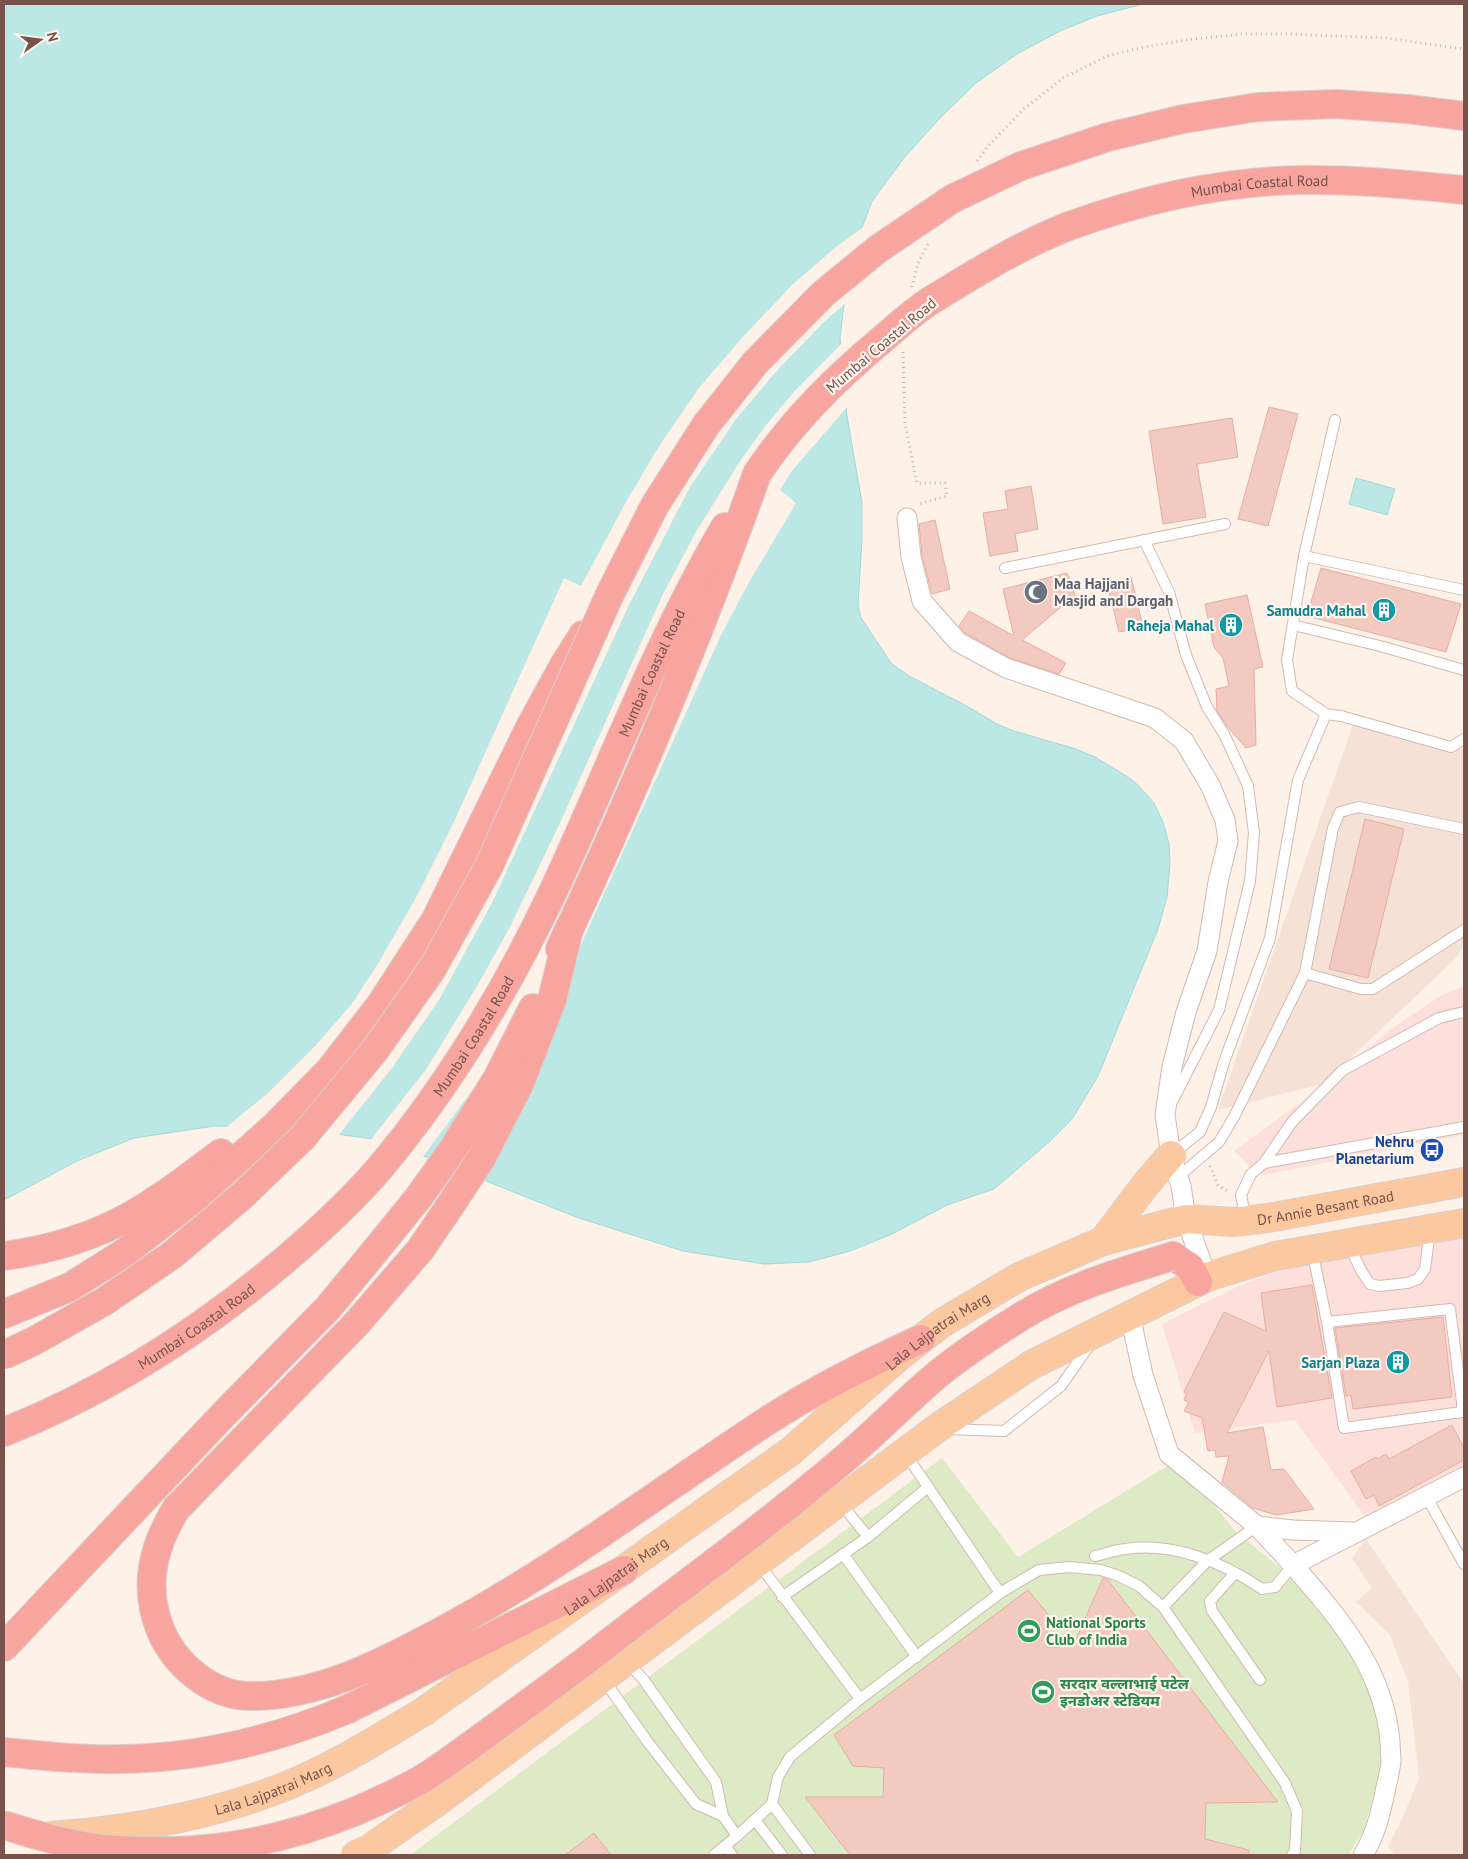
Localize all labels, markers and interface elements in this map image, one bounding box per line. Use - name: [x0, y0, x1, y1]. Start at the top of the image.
- north arrow: [15, 15, 65, 65]
- text: N: [43, 30, 62, 43]
- street label: Mumbai Coastal Road: [1189, 170, 1329, 201]
- street label: Mumbai Coastal Road: [822, 293, 940, 397]
- place label: Maa Hajjani Masjid and Dargah: [1054, 574, 1173, 610]
- mosque icon: Maa Hajjani Masjid and Dargah: [1023, 579, 1049, 605]
- building icon: Samudra Mahal: [1371, 597, 1397, 623]
- place label: Samudra Mahal: [1266, 601, 1367, 620]
- street label: Mumbai Coastal Road: [614, 606, 689, 739]
- building icon: Raheja Mahal: [1218, 612, 1244, 638]
- place label: Raheja Mahal: [1127, 616, 1215, 635]
- street label: Mumbai Coastal Road: [428, 972, 518, 1100]
- place label: Nehru Planetarium: [1336, 1132, 1414, 1168]
- bus stop icon: Nehru Planetarium: [1419, 1137, 1445, 1163]
- street label: Dr Annie Besant Road: [1256, 1186, 1395, 1229]
- street label: Mumbai Coastal Road: [134, 1279, 259, 1373]
- street label: Lala Lajpatrai Marg: [881, 1287, 993, 1374]
- building icon: Sarjan Plaza: [1385, 1349, 1411, 1375]
- place label: Sarjan Plaza: [1301, 1353, 1380, 1372]
- street label: Lala Lajpatrai Marg: [560, 1532, 671, 1619]
- place label: National Sports Club of India: [1046, 1613, 1146, 1649]
- sports icon: National Sports Club of India: [1016, 1618, 1042, 1644]
- place label: सरदार वल्लाभाई पटेल इनडोअर स्टेडियम: [1060, 1674, 1190, 1710]
- sports icon: सरदार वल्लाभाई पटेल इनडोअर स्टेडियम: [1030, 1679, 1056, 1705]
- street label: Lala Lajpatrai Marg: [212, 1757, 334, 1819]

